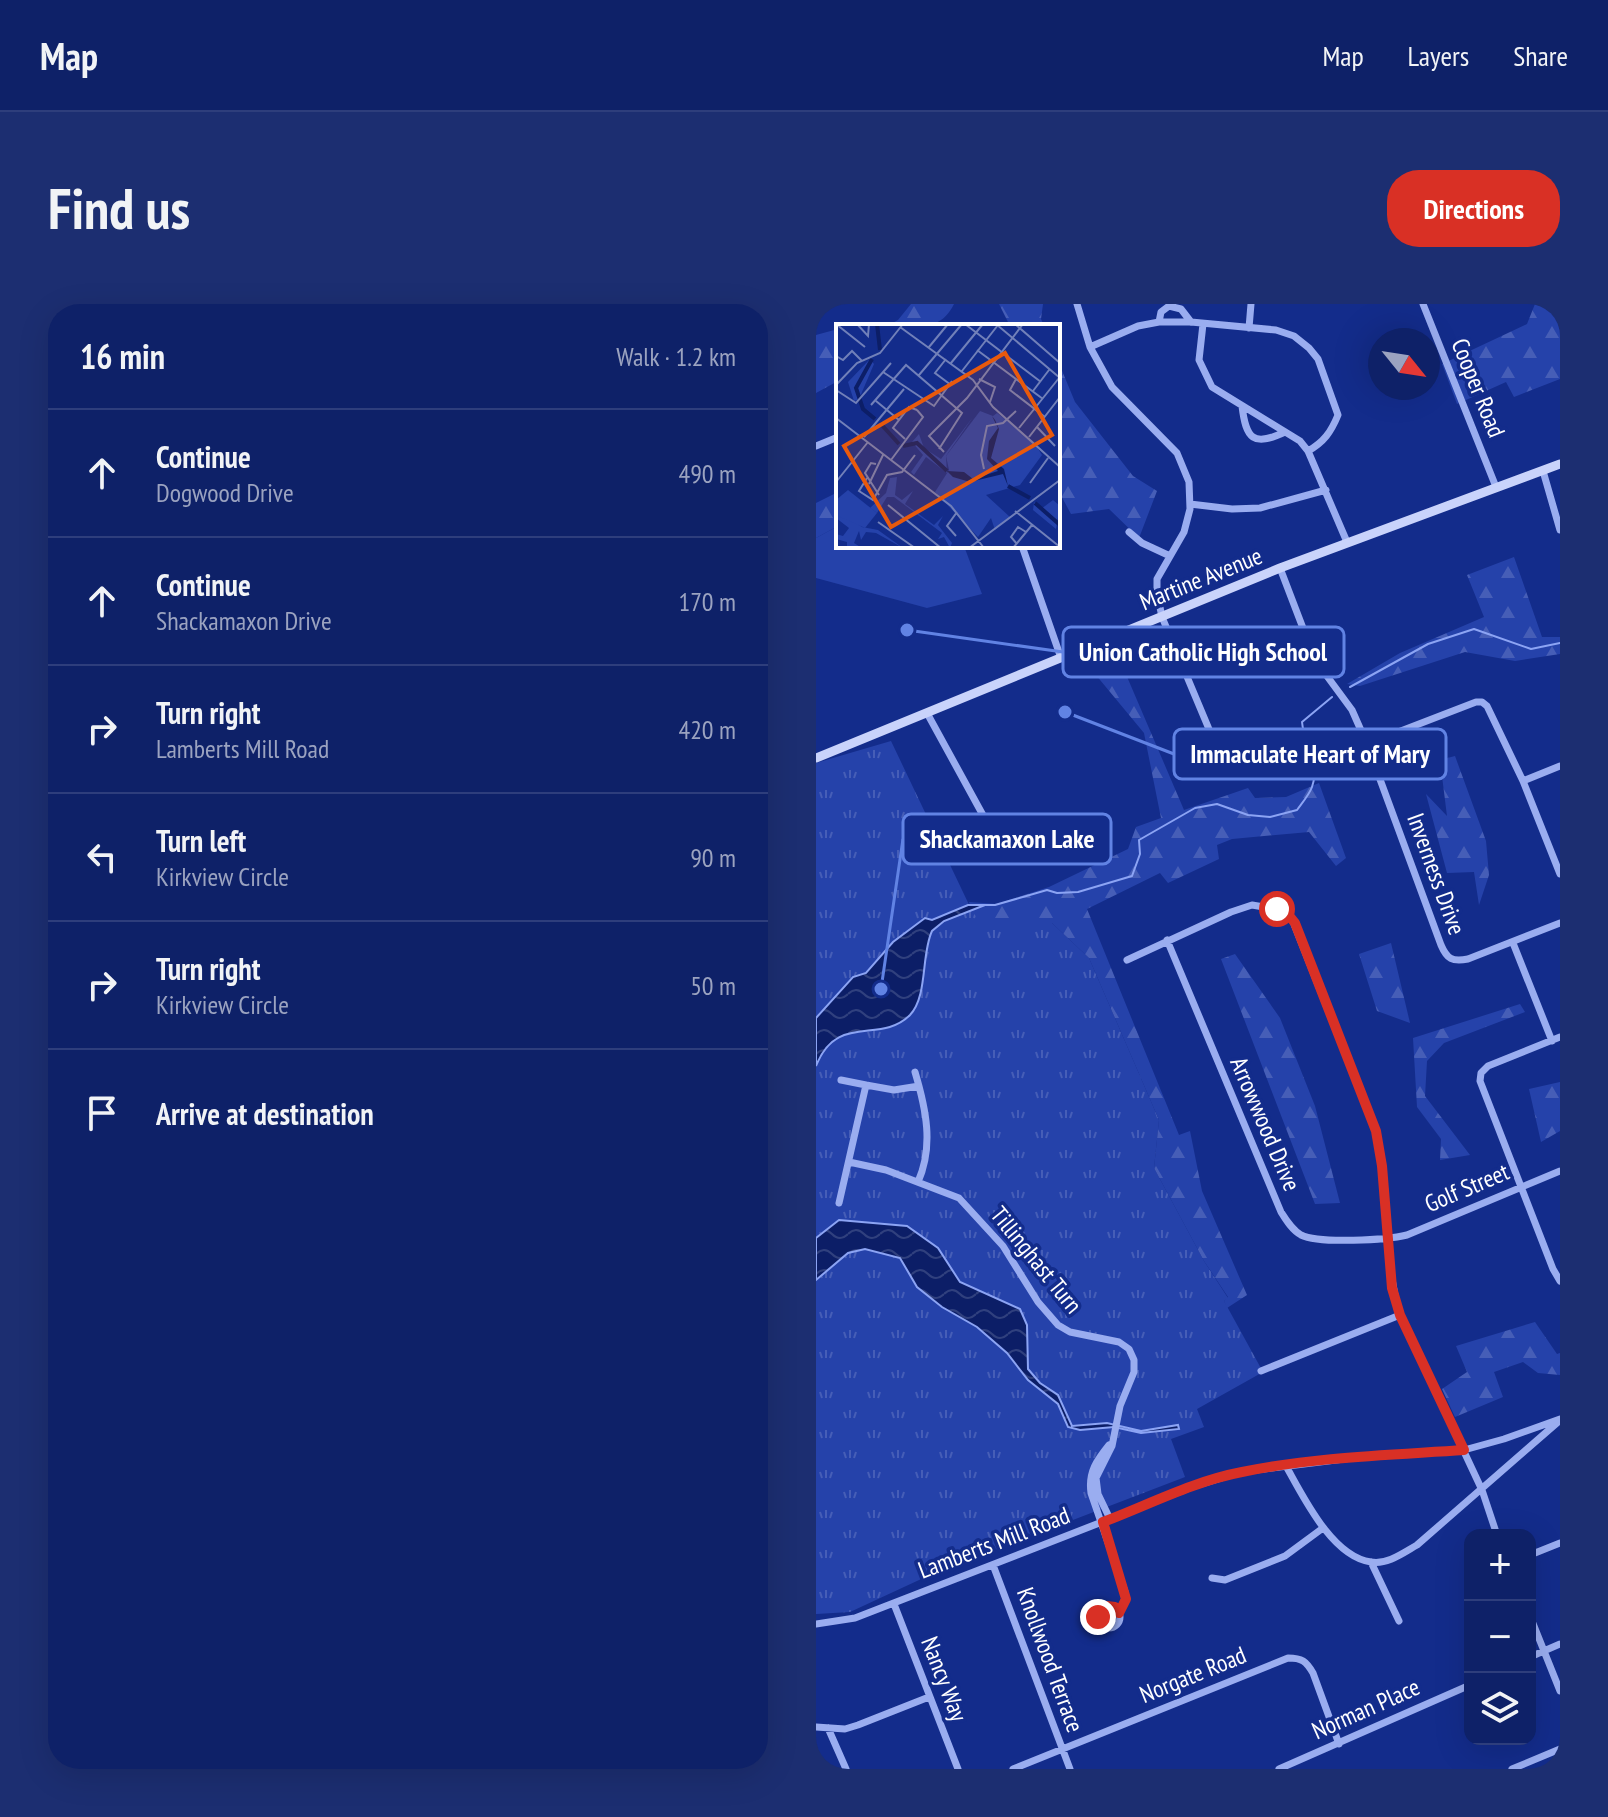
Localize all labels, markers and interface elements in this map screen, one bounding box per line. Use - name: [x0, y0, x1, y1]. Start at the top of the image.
- text: Map: [40, 31, 98, 80]
- text: Map: [1322, 37, 1364, 74]
- text: Layers: [1408, 37, 1469, 74]
- text: Share: [1513, 37, 1568, 74]
- button: Directions: [1387, 170, 1560, 247]
- text: Find us: [48, 172, 190, 244]
- inset map: [836, 324, 1060, 548]
- north arrow: [1368, 328, 1440, 400]
- text: 16 min: [80, 334, 165, 378]
- street label: Cooper Road: [1445, 334, 1512, 442]
- text: Walk · 1.2 km: [616, 340, 736, 373]
- text: Continue: [156, 437, 251, 476]
- icon: ahead: [80, 451, 124, 495]
- text: 490 m: [678, 457, 736, 490]
- text: Dogwood Drive: [156, 476, 294, 509]
- street label: Martine Avenue: [1135, 540, 1267, 617]
- text: Continue: [156, 565, 251, 604]
- icon: ahead: [80, 579, 124, 623]
- text: 170 m: [678, 585, 736, 618]
- text: Shackamaxon Drive: [156, 604, 332, 637]
- callout: Union Catholic High School: [1063, 627, 1344, 677]
- text: Union Catholic High School: [1079, 635, 1328, 668]
- text: Turn right: [156, 693, 260, 732]
- icon: right: [80, 707, 124, 751]
- text: 420 m: [678, 713, 736, 746]
- callout: Immaculate Heart of Mary: [1174, 729, 1446, 779]
- text: Lamberts Mill Road: [156, 732, 329, 765]
- text: Immaculate Heart of Mary: [1190, 737, 1430, 770]
- street label: Inverness Drive: [1400, 809, 1473, 939]
- callout: Shackamaxon Lake: [903, 814, 1111, 864]
- text: Turn left: [156, 821, 246, 860]
- text: Shackamaxon Lake: [919, 822, 1095, 855]
- icon: left: [80, 835, 124, 879]
- text: 90 m: [690, 841, 736, 874]
- text: Kirkview Circle: [156, 860, 289, 893]
- route start: [1259, 891, 1295, 927]
- text: Turn right: [156, 949, 260, 988]
- icon: right: [80, 963, 124, 1007]
- text: 50 m: [690, 969, 736, 1002]
- text: Kirkview Circle: [156, 988, 289, 1021]
- street label: Arrowwood Drive: [1223, 1052, 1308, 1196]
- icon: arrive: [80, 1091, 124, 1135]
- text: Arrive at destination: [156, 1094, 374, 1133]
- street label: Golf Street: [1420, 1156, 1514, 1219]
- street label: Tillinghast Turn: [984, 1200, 1089, 1319]
- street label: Lamberts Mill Road: [914, 1499, 1074, 1586]
- map controls: [1464, 1529, 1536, 1745]
- button: +: [1464, 1529, 1536, 1601]
- street label: Knollwood Terrace: [1010, 1583, 1091, 1737]
- route end: [1080, 1599, 1116, 1635]
- button: −: [1464, 1601, 1536, 1673]
- street label: Nancy Way: [914, 1632, 975, 1726]
- street label: Norgate Road: [1135, 1639, 1251, 1710]
- street label: Norman Place: [1307, 1671, 1425, 1746]
- button: layers: [1464, 1673, 1536, 1745]

